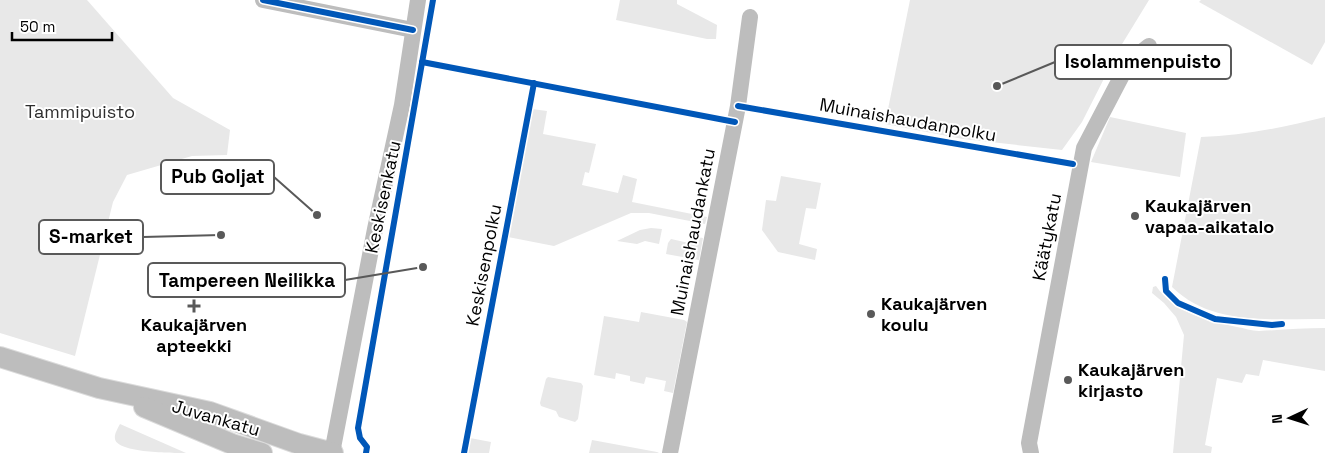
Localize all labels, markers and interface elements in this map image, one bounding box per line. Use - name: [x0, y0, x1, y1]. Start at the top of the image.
- scale bar: [12, 10, 112, 42]
- text: 50 m: [20, 17, 55, 36]
- callout: Isolammenpuisto: [1055, 45, 1231, 79]
- text: Isolammenpuisto: [1065, 49, 1221, 74]
- street label: Muinaishaudanpolku: [818, 93, 998, 146]
- park label: Tammipuisto: [25, 100, 135, 123]
- street label: Keskisenkatu: [359, 138, 406, 255]
- street label: Muinaishaudankatu: [665, 146, 720, 318]
- callout: Pub Goljat: [161, 160, 274, 194]
- text: Pub Goljat: [171, 164, 265, 189]
- street label: Käätykatu: [1027, 191, 1066, 283]
- place label: Kaukajärven vapaa-aikatalo: [1145, 194, 1274, 238]
- street label: Keskisenpolku: [460, 202, 507, 328]
- marker: Kaukajärven vapaa-aikatalo: [1129, 210, 1141, 222]
- callout: S-market: [39, 220, 143, 254]
- text: S-market: [49, 224, 133, 249]
- callout: Tampereen Neilikka: [148, 263, 345, 297]
- text: Tampereen Neilikka: [159, 268, 335, 293]
- place label: Kaukajärven koulu: [881, 292, 987, 336]
- marker: Kaukajärven apteekki: [188, 300, 200, 312]
- marker: Kaukajärven koulu: [865, 308, 877, 320]
- place label: Kaukajärven apteekki: [141, 313, 247, 357]
- place label: Kaukajärven kirjasto: [1078, 358, 1184, 402]
- marker: Kaukajärven kirjasto: [1062, 374, 1074, 386]
- north arrow: [1265, 393, 1315, 443]
- street label: Juvankatu: [169, 394, 263, 441]
- text: N: [1268, 414, 1286, 424]

